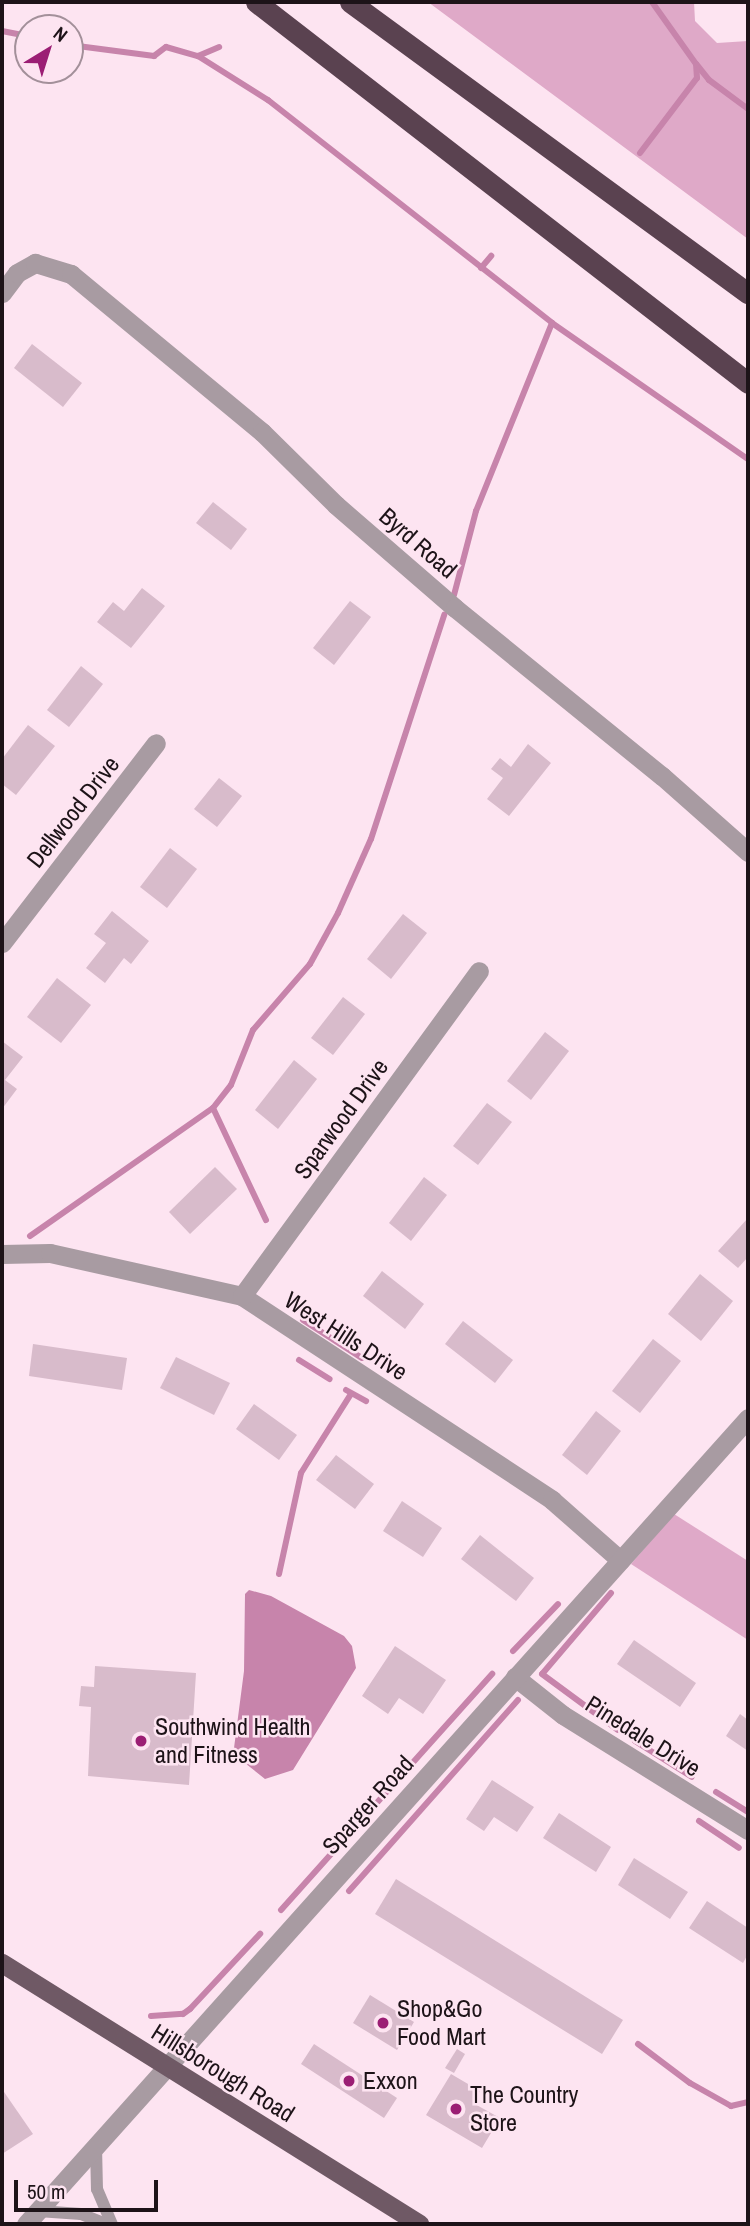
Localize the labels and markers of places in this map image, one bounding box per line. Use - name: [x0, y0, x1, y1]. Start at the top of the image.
- place label: Southwind Health and Fitness: [155, 1713, 310, 1769]
- marker: Southwind Health and Fitness: [133, 1733, 149, 1749]
- place label: Shop&Go Food Mart: [397, 1995, 486, 2051]
- marker: Shop&Go Food Mart: [375, 2015, 391, 2031]
- place label: Exxon: [363, 2067, 418, 2095]
- marker: Exxon: [341, 2073, 357, 2089]
- place label: The Country Store: [470, 2081, 578, 2137]
- marker: The Country Store: [448, 2101, 464, 2117]

